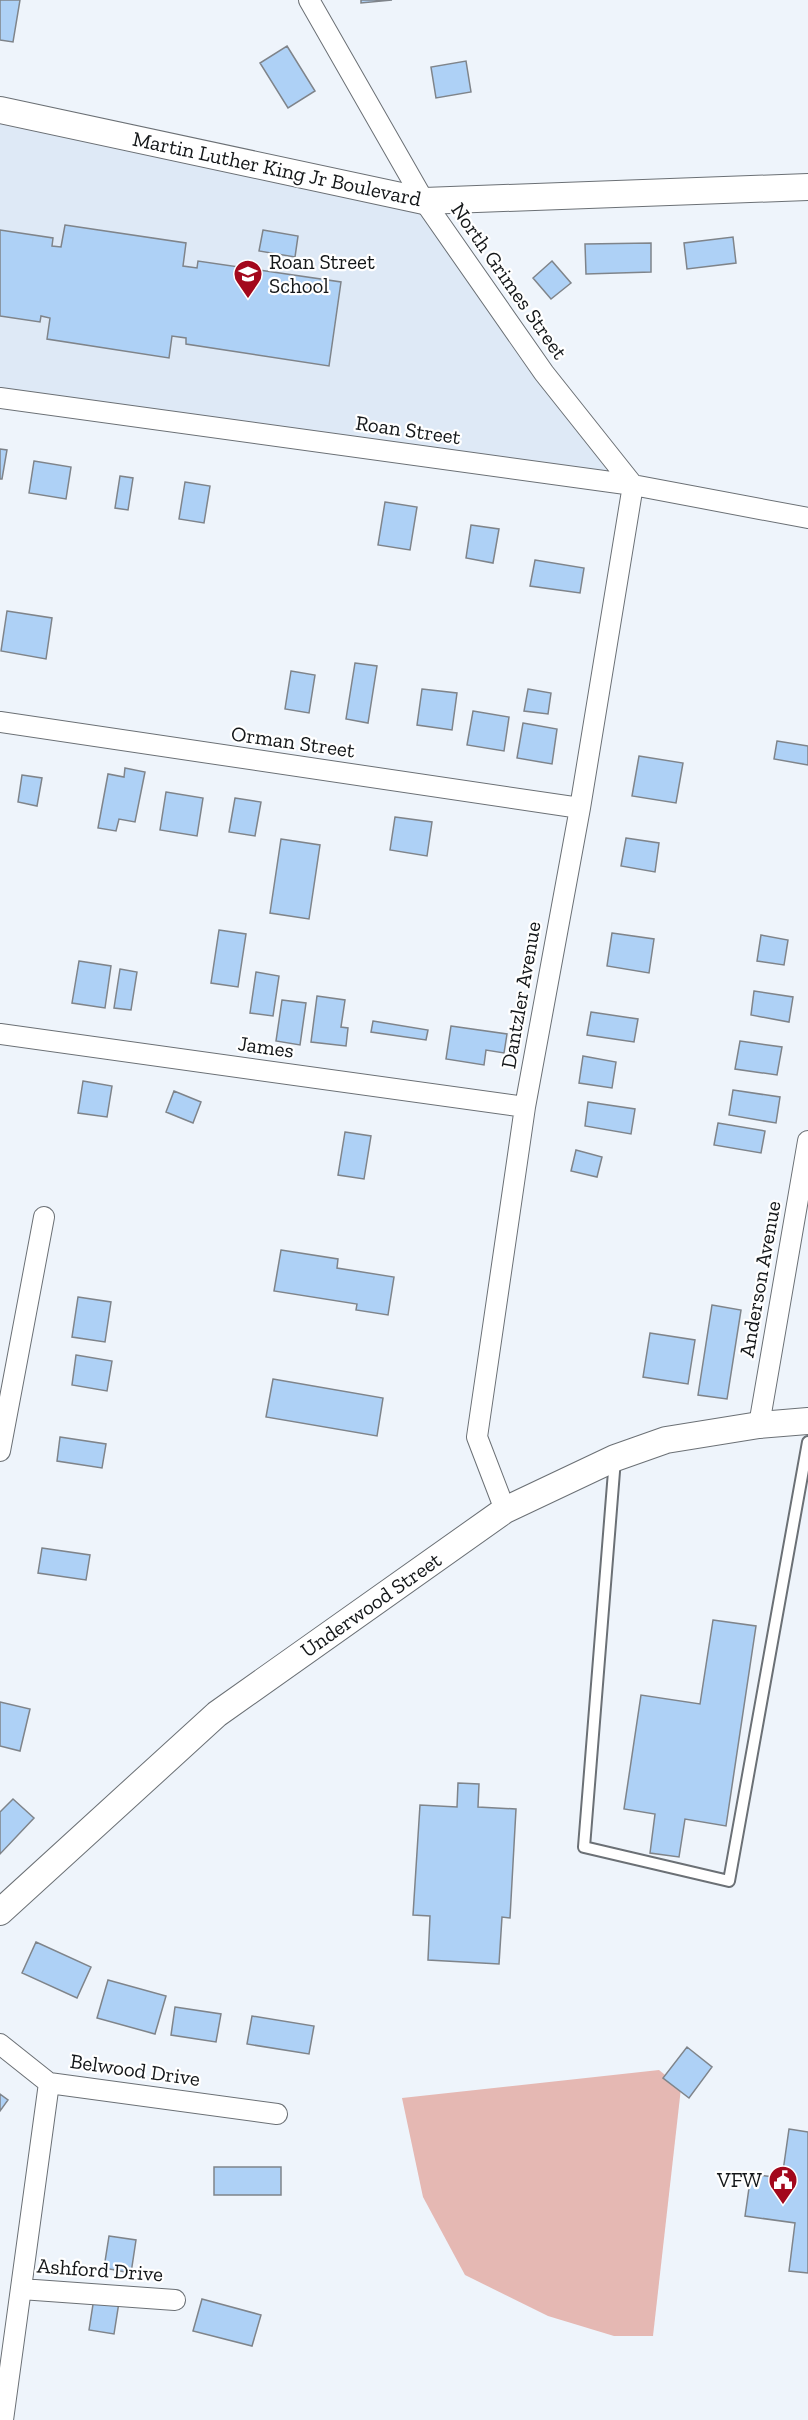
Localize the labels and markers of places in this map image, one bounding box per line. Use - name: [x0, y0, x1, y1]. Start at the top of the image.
- place label: Roan Street School: [269, 249, 375, 298]
- school or university icon: Roan Street School: [232, 258, 264, 300]
- public building icon: VFW: [767, 2164, 799, 2206]
- place label: VFW: [716, 2167, 762, 2192]

